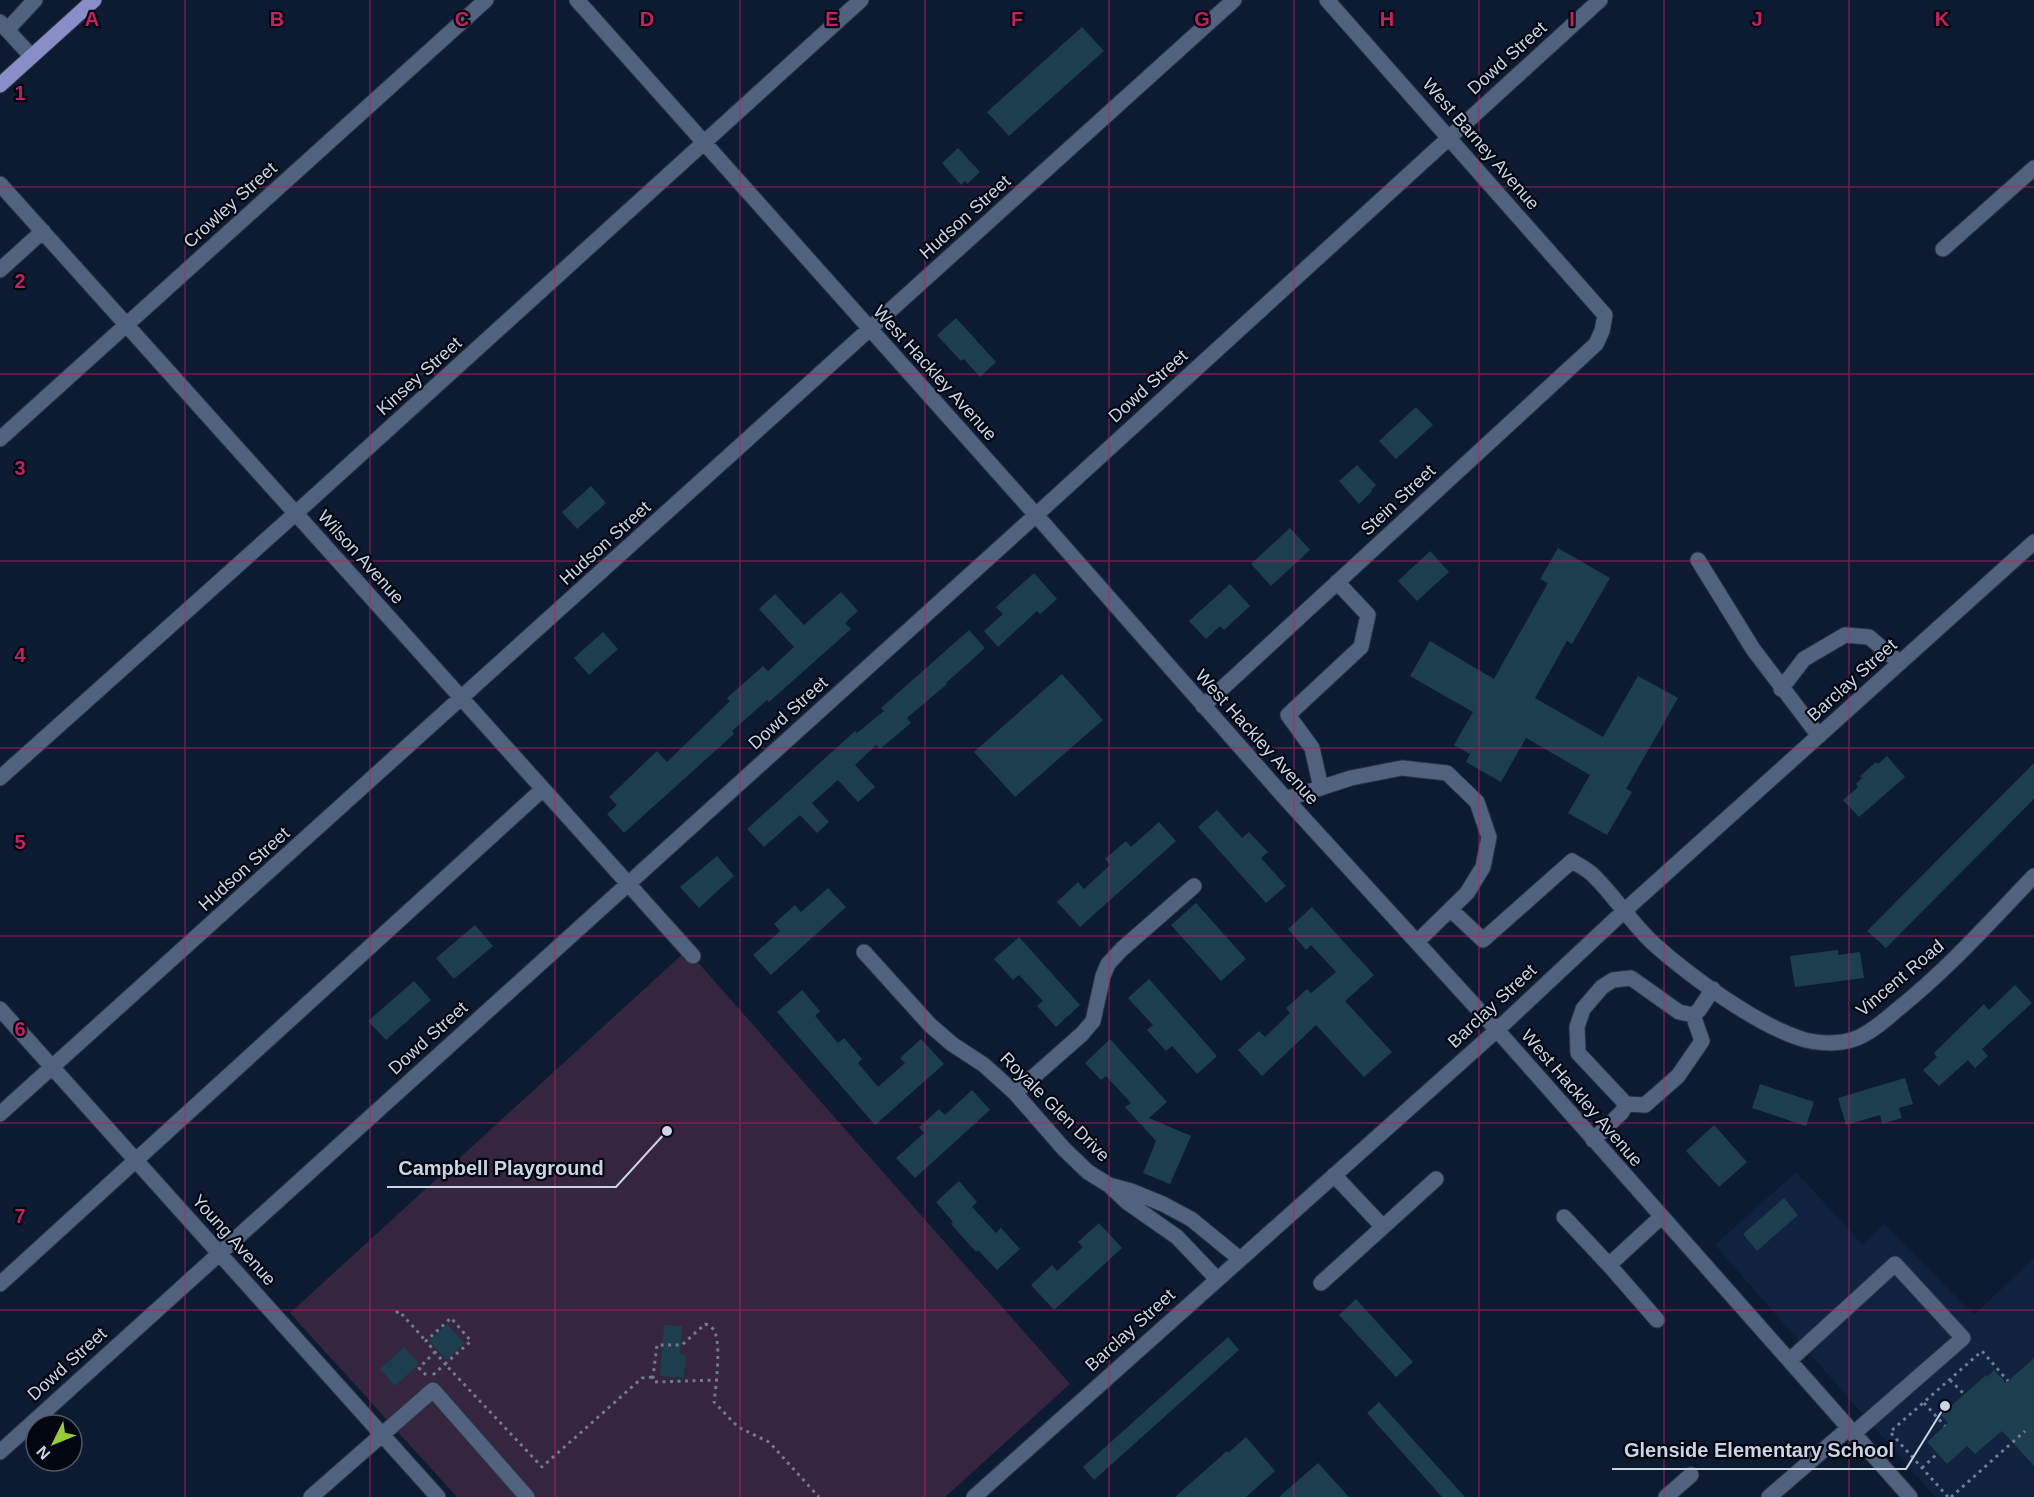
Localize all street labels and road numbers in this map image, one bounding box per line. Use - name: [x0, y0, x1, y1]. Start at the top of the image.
- street label: Dowd Street: [1464, 17, 1550, 99]
- street label: West Barney Avenue: [1419, 74, 1543, 214]
- street label: Crowley Street: [179, 158, 281, 252]
- street label: Hudson Street: [916, 171, 1014, 263]
- street label: West Hackley Avenue: [869, 301, 1001, 445]
- street label: Kinsey Street: [373, 333, 465, 419]
- street label: Dowd Street: [1105, 345, 1191, 427]
- street label: Stein Street: [1357, 461, 1439, 539]
- street label: Hudson Street: [556, 497, 654, 589]
- street label: Wilson Avenue: [314, 506, 408, 608]
- street label: Barclay Street: [1803, 635, 1901, 725]
- street label: West Hackley Avenue: [1191, 665, 1323, 809]
- street label: Dowd Street: [745, 672, 831, 754]
- street label: Hudson Street: [195, 823, 293, 915]
- street label: Vincent Road: [1852, 936, 1948, 1020]
- street label: Barclay Street: [1444, 960, 1540, 1052]
- street label: Dowd Street: [385, 997, 471, 1079]
- street label: West Hackley Avenue: [1517, 1026, 1647, 1170]
- street label: Royale Glen Drive: [996, 1048, 1114, 1166]
- street label: Young Avenue: [188, 1191, 280, 1289]
- street label: Barclay Street: [1081, 1285, 1179, 1375]
- street label: Dowd Street: [24, 1323, 110, 1405]

